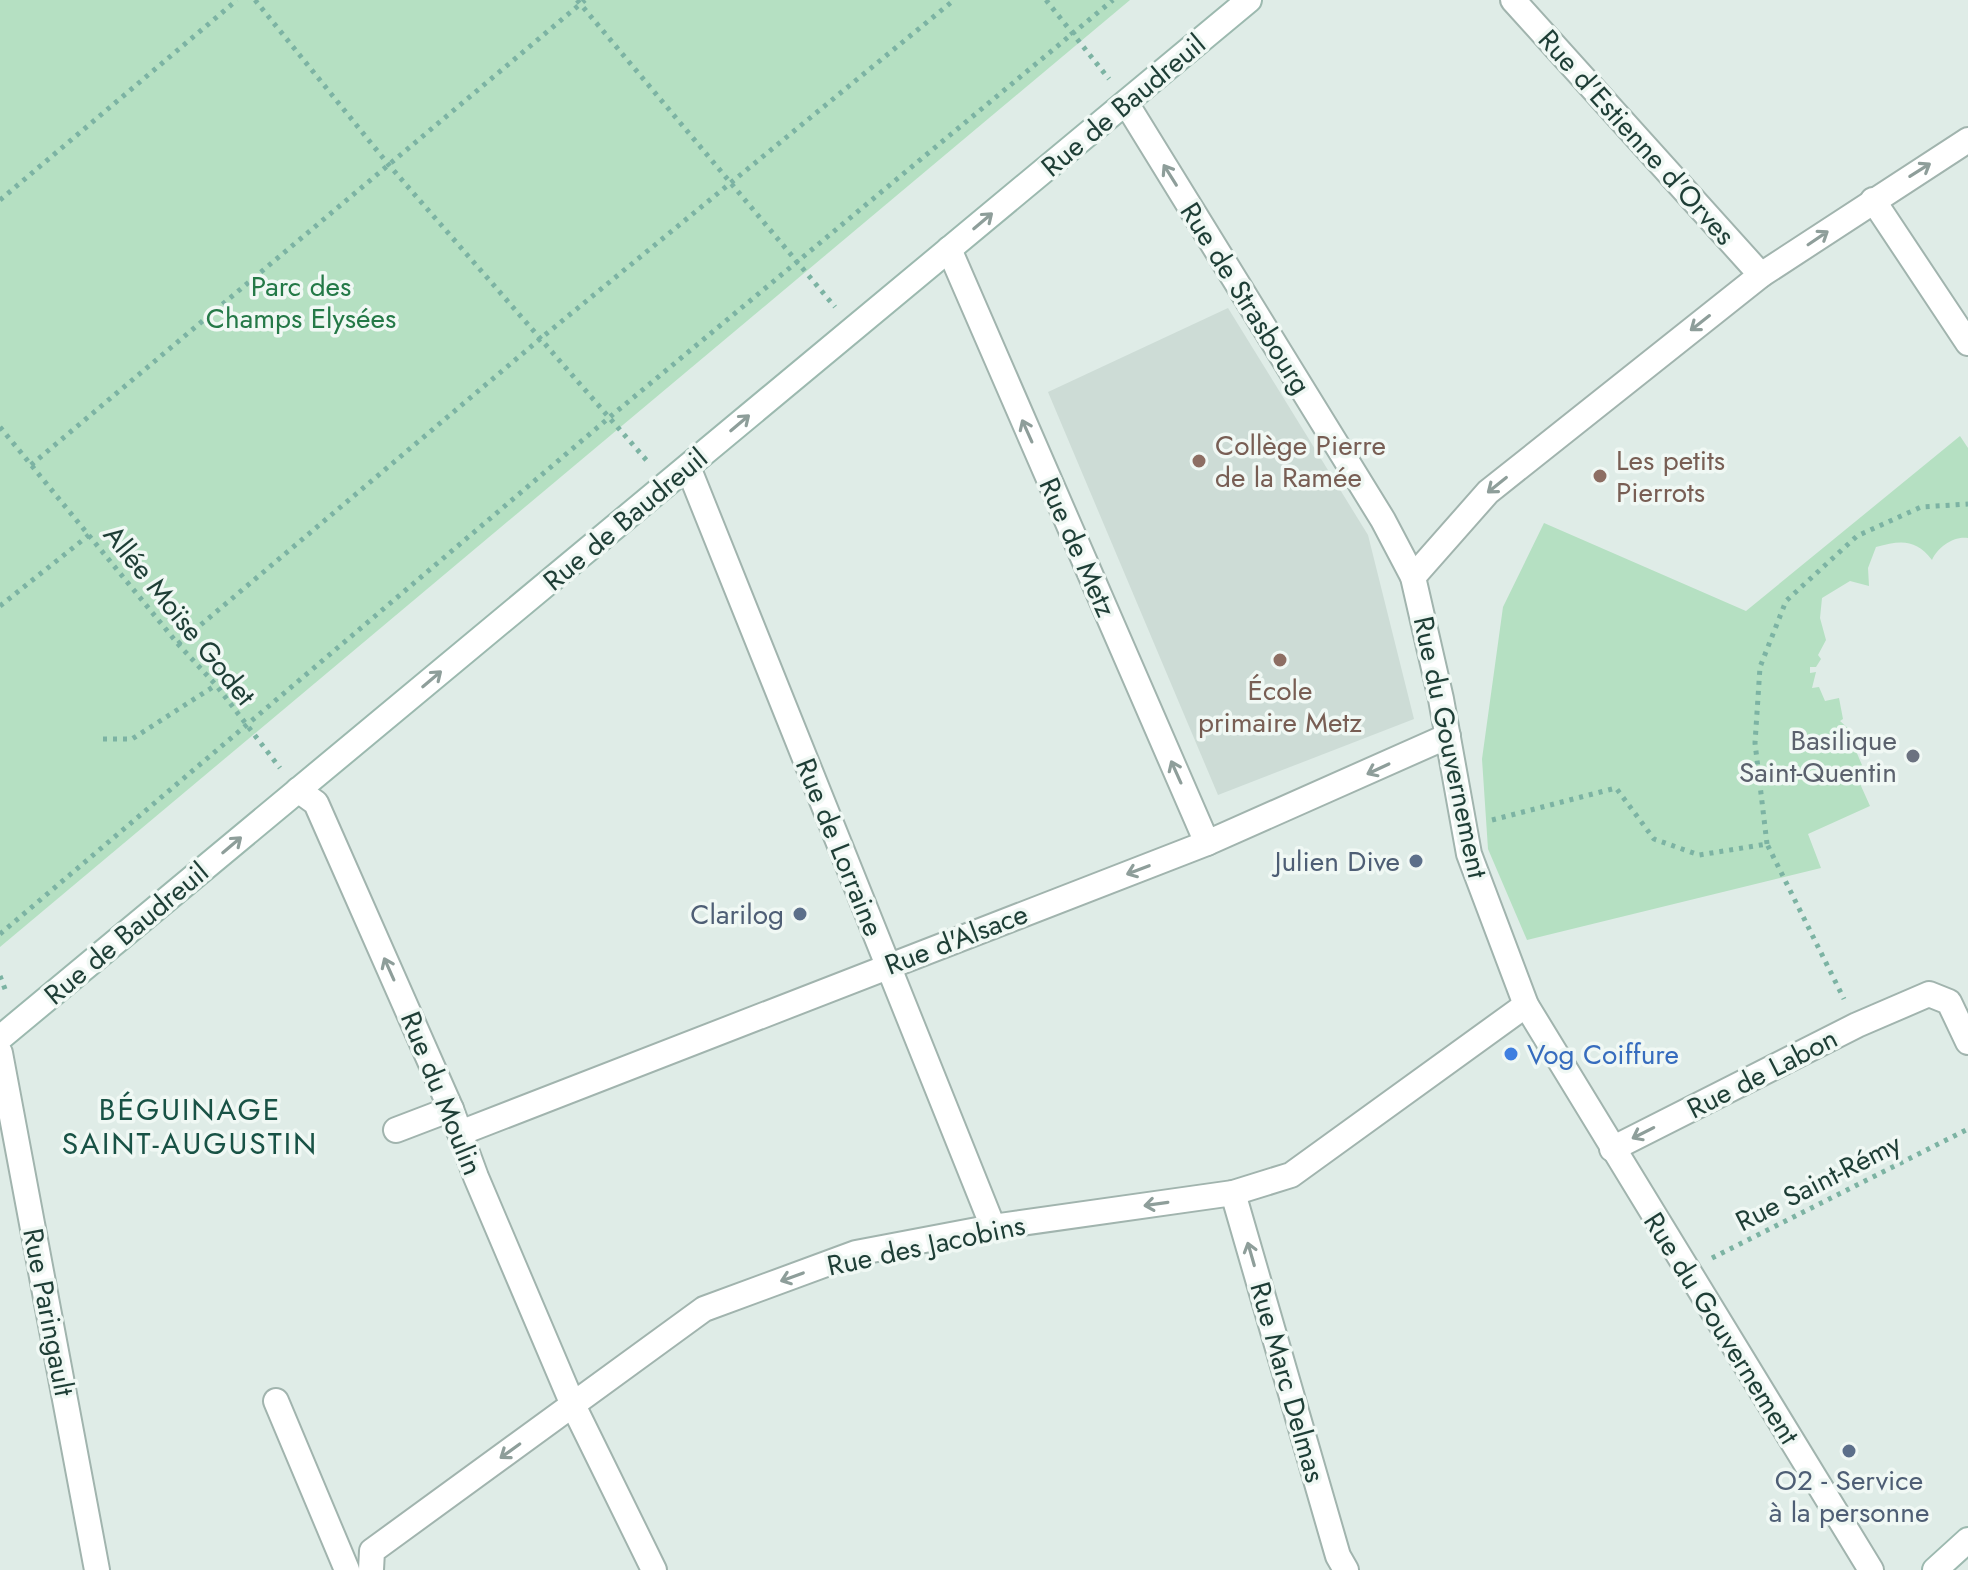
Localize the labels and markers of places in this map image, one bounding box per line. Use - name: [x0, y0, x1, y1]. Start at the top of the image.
- place label: Collège Pierre de la Ramée: [1215, 425, 1386, 498]
- place label: Les petits Pierrots: [1616, 440, 1725, 513]
- marker: Collège Pierre de la Ramée: [1190, 452, 1208, 470]
- marker: Les petits Pierrots: [1591, 467, 1609, 485]
- marker: École primaire Metz: [1271, 651, 1289, 669]
- place label: École primaire Metz: [1198, 670, 1362, 743]
- place label: Basilique Saint-Quentin: [1739, 720, 1897, 793]
- marker: Basilique Saint-Quentin: [1904, 747, 1922, 765]
- place label: Julien Dive: [1271, 841, 1400, 882]
- marker: Julien Dive: [1407, 852, 1425, 870]
- place label: Clarilog: [690, 894, 784, 935]
- marker: Clarilog: [791, 905, 809, 923]
- place label: Vog Coiffure: [1527, 1034, 1679, 1075]
- marker: Vog Coiffure: [1502, 1045, 1520, 1063]
- marker: O2 - Service à la personne: [1840, 1442, 1858, 1460]
- place label: O2 - Service à la personne: [1769, 1460, 1929, 1533]

